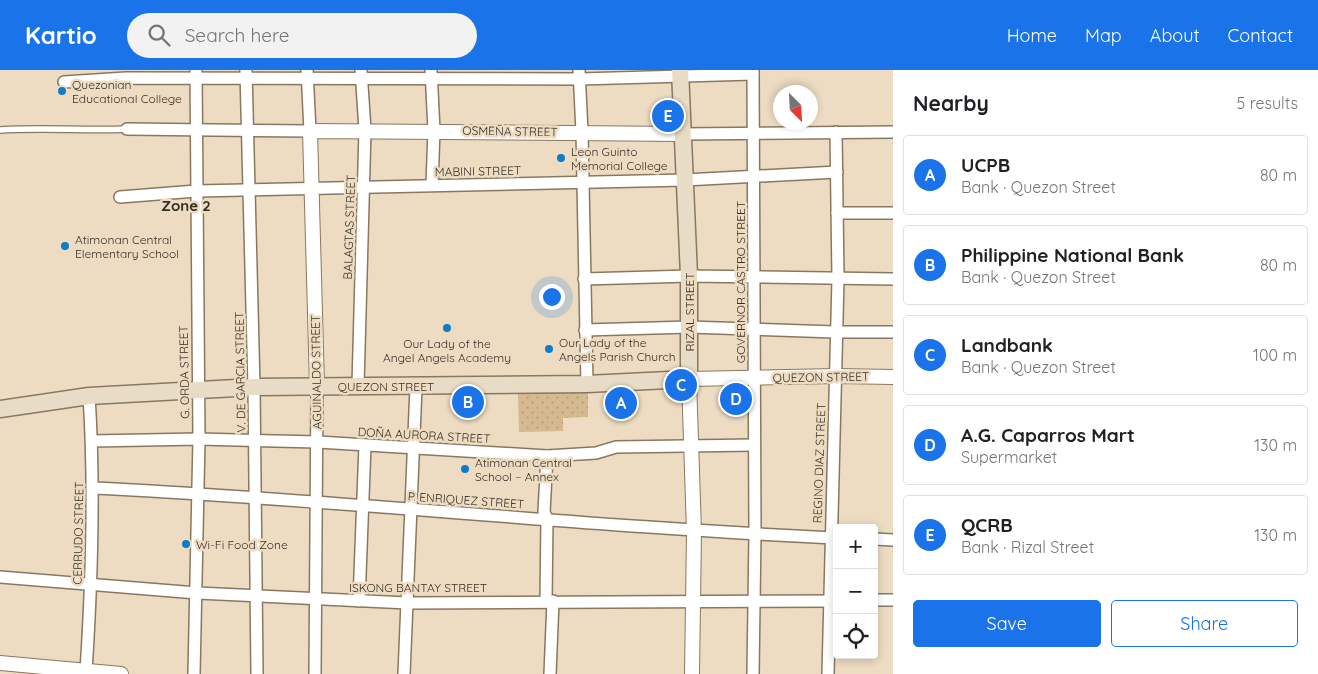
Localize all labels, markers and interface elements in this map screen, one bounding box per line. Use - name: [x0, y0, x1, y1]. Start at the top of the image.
- search box: [127, 13, 477, 58]
- text: Kartio: [25, 20, 97, 50]
- icon: search: [145, 21, 173, 49]
- text: Search here: [185, 23, 290, 47]
- text: Home: [1007, 24, 1057, 47]
- text: Map: [1085, 24, 1122, 47]
- text: About: [1150, 24, 1200, 47]
- text: Contact: [1228, 24, 1293, 47]
- place label: Quezonian Educational College: [72, 77, 182, 106]
- marker: Quezonian Educational College: [56, 85, 68, 97]
- north arrow: [773, 85, 818, 130]
- text: Nearby: [913, 90, 989, 116]
- text: 5 results: [1237, 93, 1298, 113]
- pin: E: [652, 97, 684, 135]
- street label: OSMEÑA STREET: [462, 123, 558, 139]
- place label: Leon Guinto Memorial College: [571, 144, 668, 173]
- marker: Leon Guinto Memorial College: [555, 152, 567, 164]
- text: UCPB: [961, 153, 1010, 177]
- street label: MABINI STREET: [435, 163, 521, 179]
- text: A: [925, 165, 935, 185]
- text: 80 m: [1260, 165, 1297, 185]
- street label: BALAGTAS STREET: [340, 174, 358, 280]
- text: Bank · Quezon Street: [961, 177, 1116, 197]
- district label: Zone 2: [161, 196, 211, 215]
- street label: GOVERNOR CASTRO STREET: [733, 201, 748, 363]
- place label: Atimonan Central Elementary School: [75, 232, 179, 261]
- marker: Atimonan Central Elementary School: [59, 240, 71, 252]
- text: Philippine National Bank: [961, 243, 1184, 267]
- text: B: [925, 255, 935, 275]
- text: 80 m: [1260, 255, 1297, 275]
- text: Bank · Quezon Street: [961, 267, 1116, 287]
- street label: RIZAL STREET: [682, 272, 697, 352]
- your location: [539, 284, 565, 310]
- street label: V. DE GARCIA STREET: [231, 311, 249, 433]
- street label: AGUINALDO STREET: [308, 315, 324, 429]
- marker: Our Lady of the Angel Angels Academy: [441, 322, 453, 334]
- street label: G. ORDA STREET: [176, 325, 192, 419]
- text: Landbank: [961, 333, 1053, 357]
- place label: Our Lady of the Angels Parish Church: [559, 335, 676, 364]
- place label: Our Lady of the Angel Angels Academy: [383, 336, 511, 365]
- marker: Our Lady of the Angels Parish Church: [543, 343, 555, 355]
- text: C: [925, 345, 935, 365]
- text: 100 m: [1253, 345, 1297, 365]
- text: Bank · Quezon Street: [961, 357, 1116, 377]
- pin: C: [665, 366, 697, 404]
- street label: QUEZON STREET: [773, 369, 869, 385]
- street label: QUEZON STREET: [338, 379, 434, 394]
- pin: D: [720, 380, 752, 418]
- pin: B: [452, 383, 484, 421]
- pin: A: [605, 384, 637, 422]
- street label: REGINO DIAZ STREET: [809, 402, 829, 524]
- text: A.G. Caparros Mart: [961, 423, 1135, 447]
- street label: DOÑA AURORA STREET: [357, 424, 491, 446]
- text: D: [924, 435, 936, 455]
- text: 130 m: [1254, 435, 1297, 455]
- text: Supermarket: [961, 447, 1057, 467]
- place label: Atimonan Central School – Annex: [475, 455, 572, 484]
- marker: Atimonan Central School – Annex: [459, 463, 471, 475]
- street label: CERRUDO STREET: [70, 481, 86, 585]
- street label: P. ENRIQUEZ STREET: [407, 488, 525, 512]
- text: QCRB: [961, 513, 1013, 537]
- map controls: [833, 524, 878, 659]
- button: +: [833, 524, 878, 569]
- text: E: [925, 525, 935, 545]
- text: 130 m: [1254, 525, 1297, 545]
- place label: Wi-Fi Food Zone: [196, 537, 288, 552]
- text: Bank · Rizal Street: [961, 537, 1094, 557]
- marker: Wi-Fi Food Zone: [180, 538, 192, 550]
- button: −: [833, 569, 878, 614]
- street label: ISKONG BANTAY STREET: [349, 580, 487, 595]
- button: Save: [913, 600, 1101, 647]
- button: Share: [1111, 600, 1298, 647]
- button: locate: [833, 614, 878, 659]

